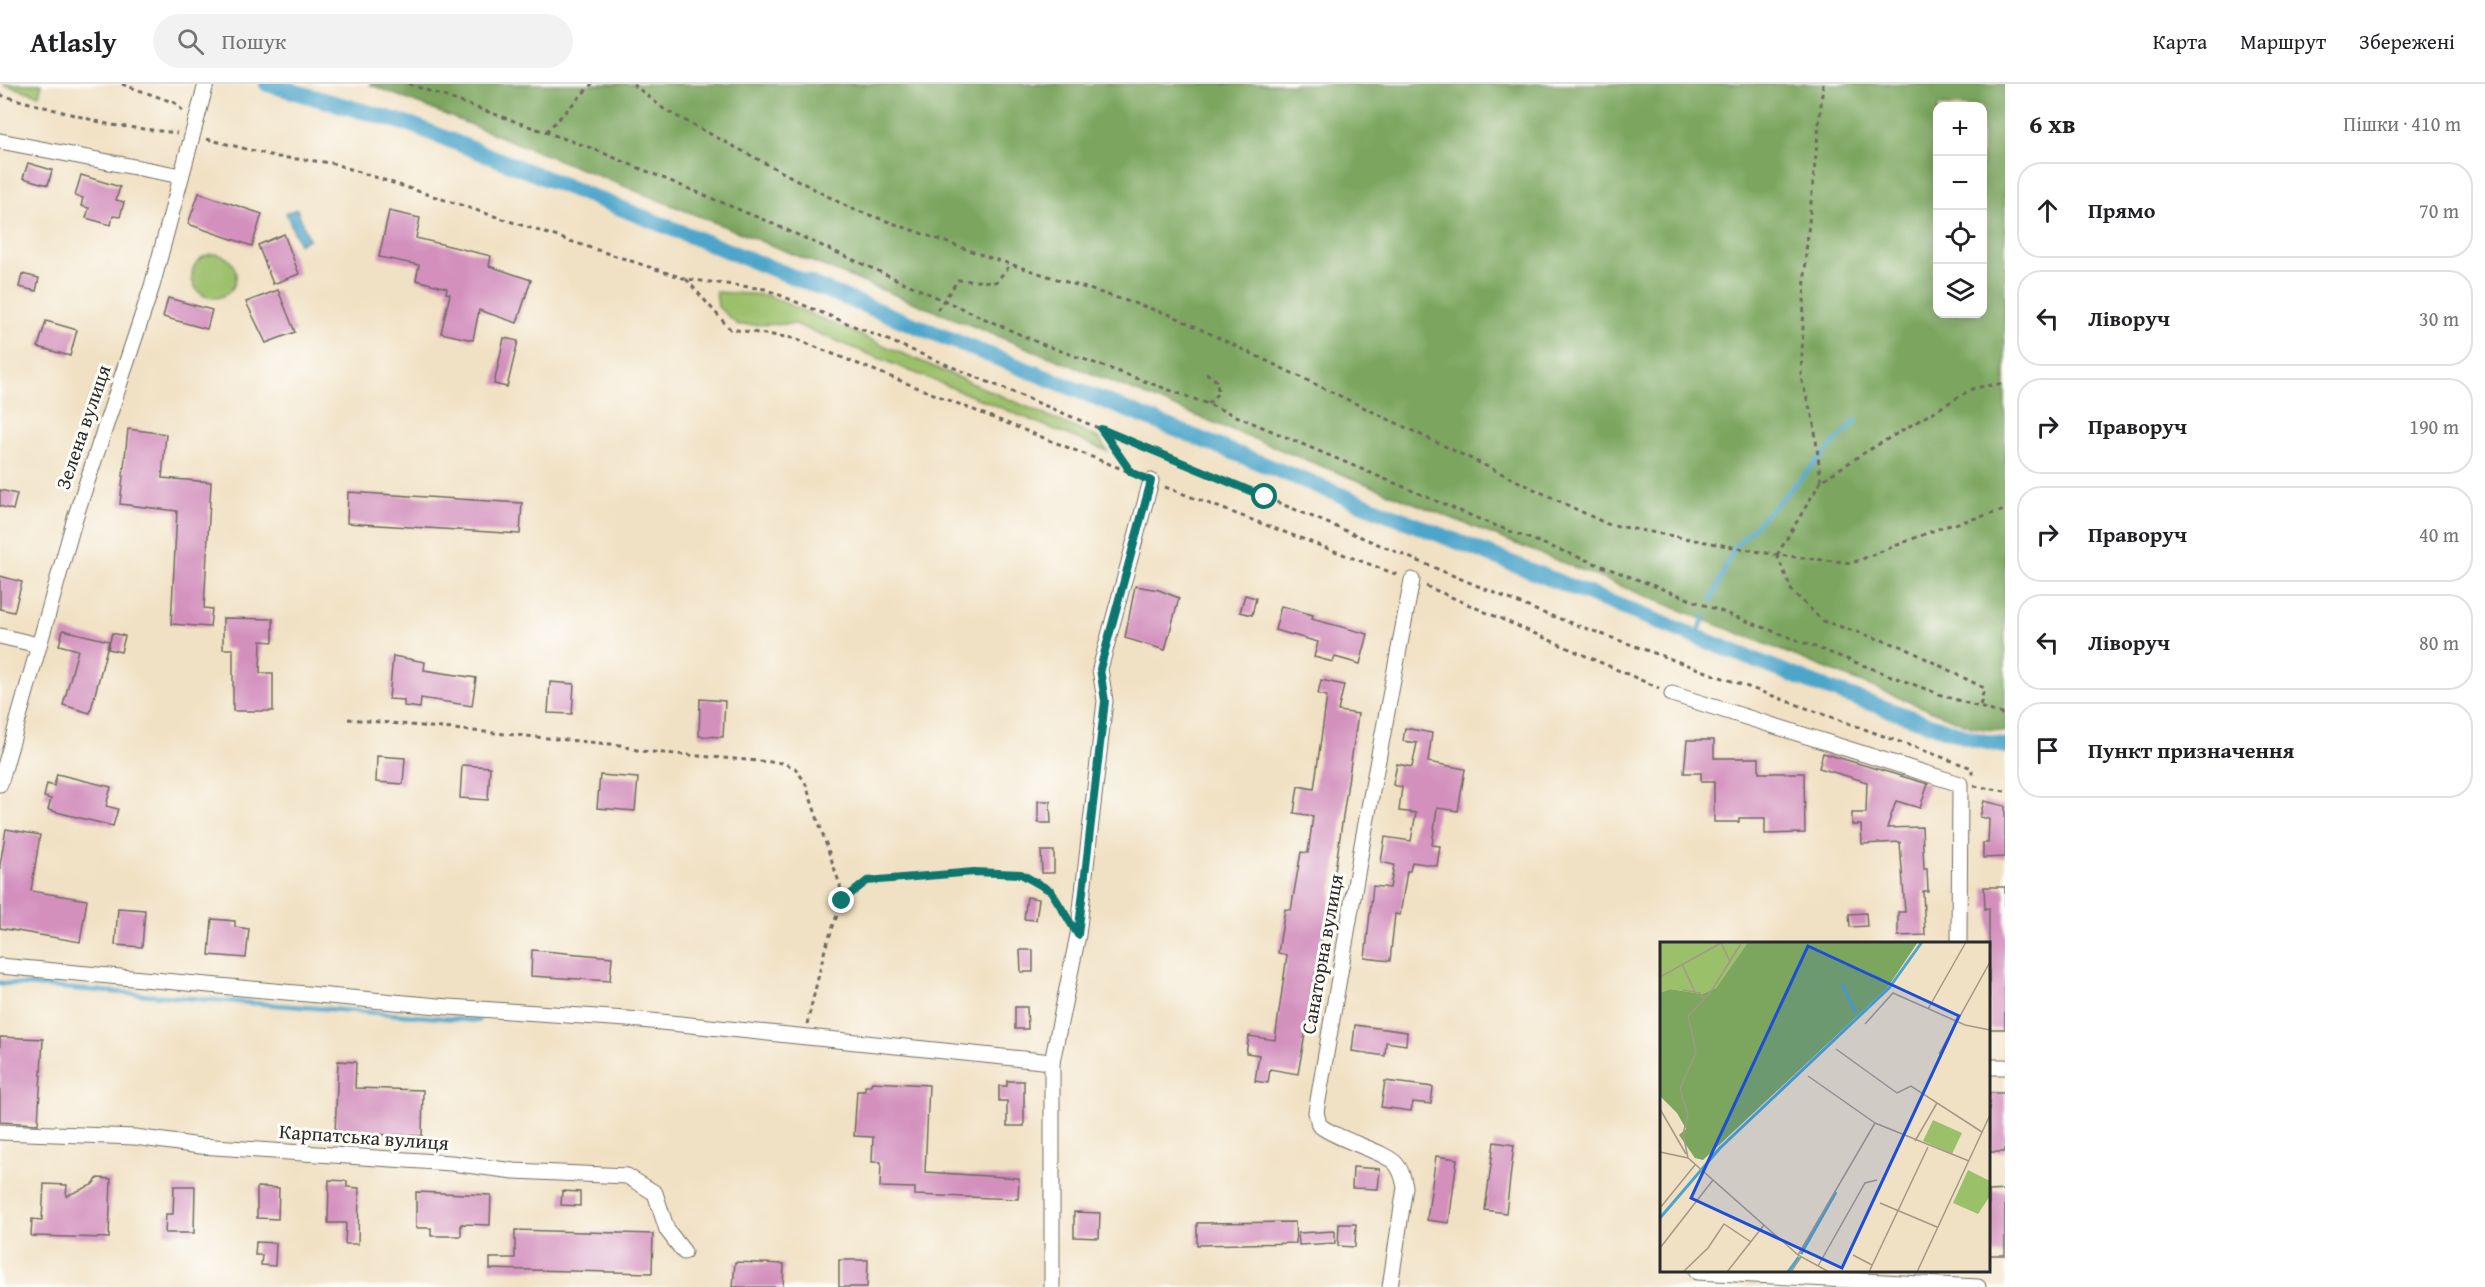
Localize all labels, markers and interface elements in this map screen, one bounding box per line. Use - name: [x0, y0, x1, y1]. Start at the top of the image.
- search box: [153, 14, 573, 68]
- text: Atlasly: [30, 21, 117, 62]
- icon: search: [174, 25, 207, 58]
- text: Пошук: [222, 25, 286, 57]
- text: Карта: [2153, 26, 2207, 57]
- text: Маршрут: [2240, 26, 2326, 57]
- text: Збережені: [2359, 26, 2455, 57]
- map controls: [1933, 102, 1987, 318]
- button: +: [1933, 102, 1987, 156]
- text: 6 хв: [2029, 104, 2076, 143]
- text: Пішки · 410 m: [2343, 109, 2461, 138]
- button: −: [1933, 156, 1987, 210]
- icon: ahead: [2031, 194, 2064, 227]
- text: Прямо: [2088, 194, 2155, 226]
- text: 70 m: [2419, 196, 2459, 225]
- button: locate: [1933, 210, 1987, 264]
- button: layers: [1933, 264, 1987, 318]
- icon: left: [2031, 302, 2064, 335]
- text: Ліворуч: [2088, 302, 2170, 334]
- text: 30 m: [2419, 304, 2459, 333]
- street label: Зелена вулиця: [48, 361, 117, 493]
- icon: right: [2031, 410, 2064, 443]
- text: Праворуч: [2088, 410, 2187, 442]
- text: 190 m: [2409, 412, 2459, 441]
- route start: [1251, 483, 1277, 509]
- icon: right: [2031, 518, 2064, 551]
- text: Праворуч: [2088, 518, 2187, 550]
- text: 40 m: [2419, 520, 2459, 549]
- icon: left: [2031, 626, 2064, 659]
- text: Ліворуч: [2088, 626, 2170, 658]
- text: 80 m: [2419, 628, 2459, 657]
- icon: arrive: [2031, 734, 2064, 767]
- text: Пункт призначення: [2088, 734, 2294, 766]
- street label: Санаторна вулиця: [1293, 872, 1350, 1036]
- route end: [828, 887, 854, 913]
- inset map: [1660, 942, 1990, 1272]
- street label: Карпатська вулиця: [278, 1116, 450, 1157]

